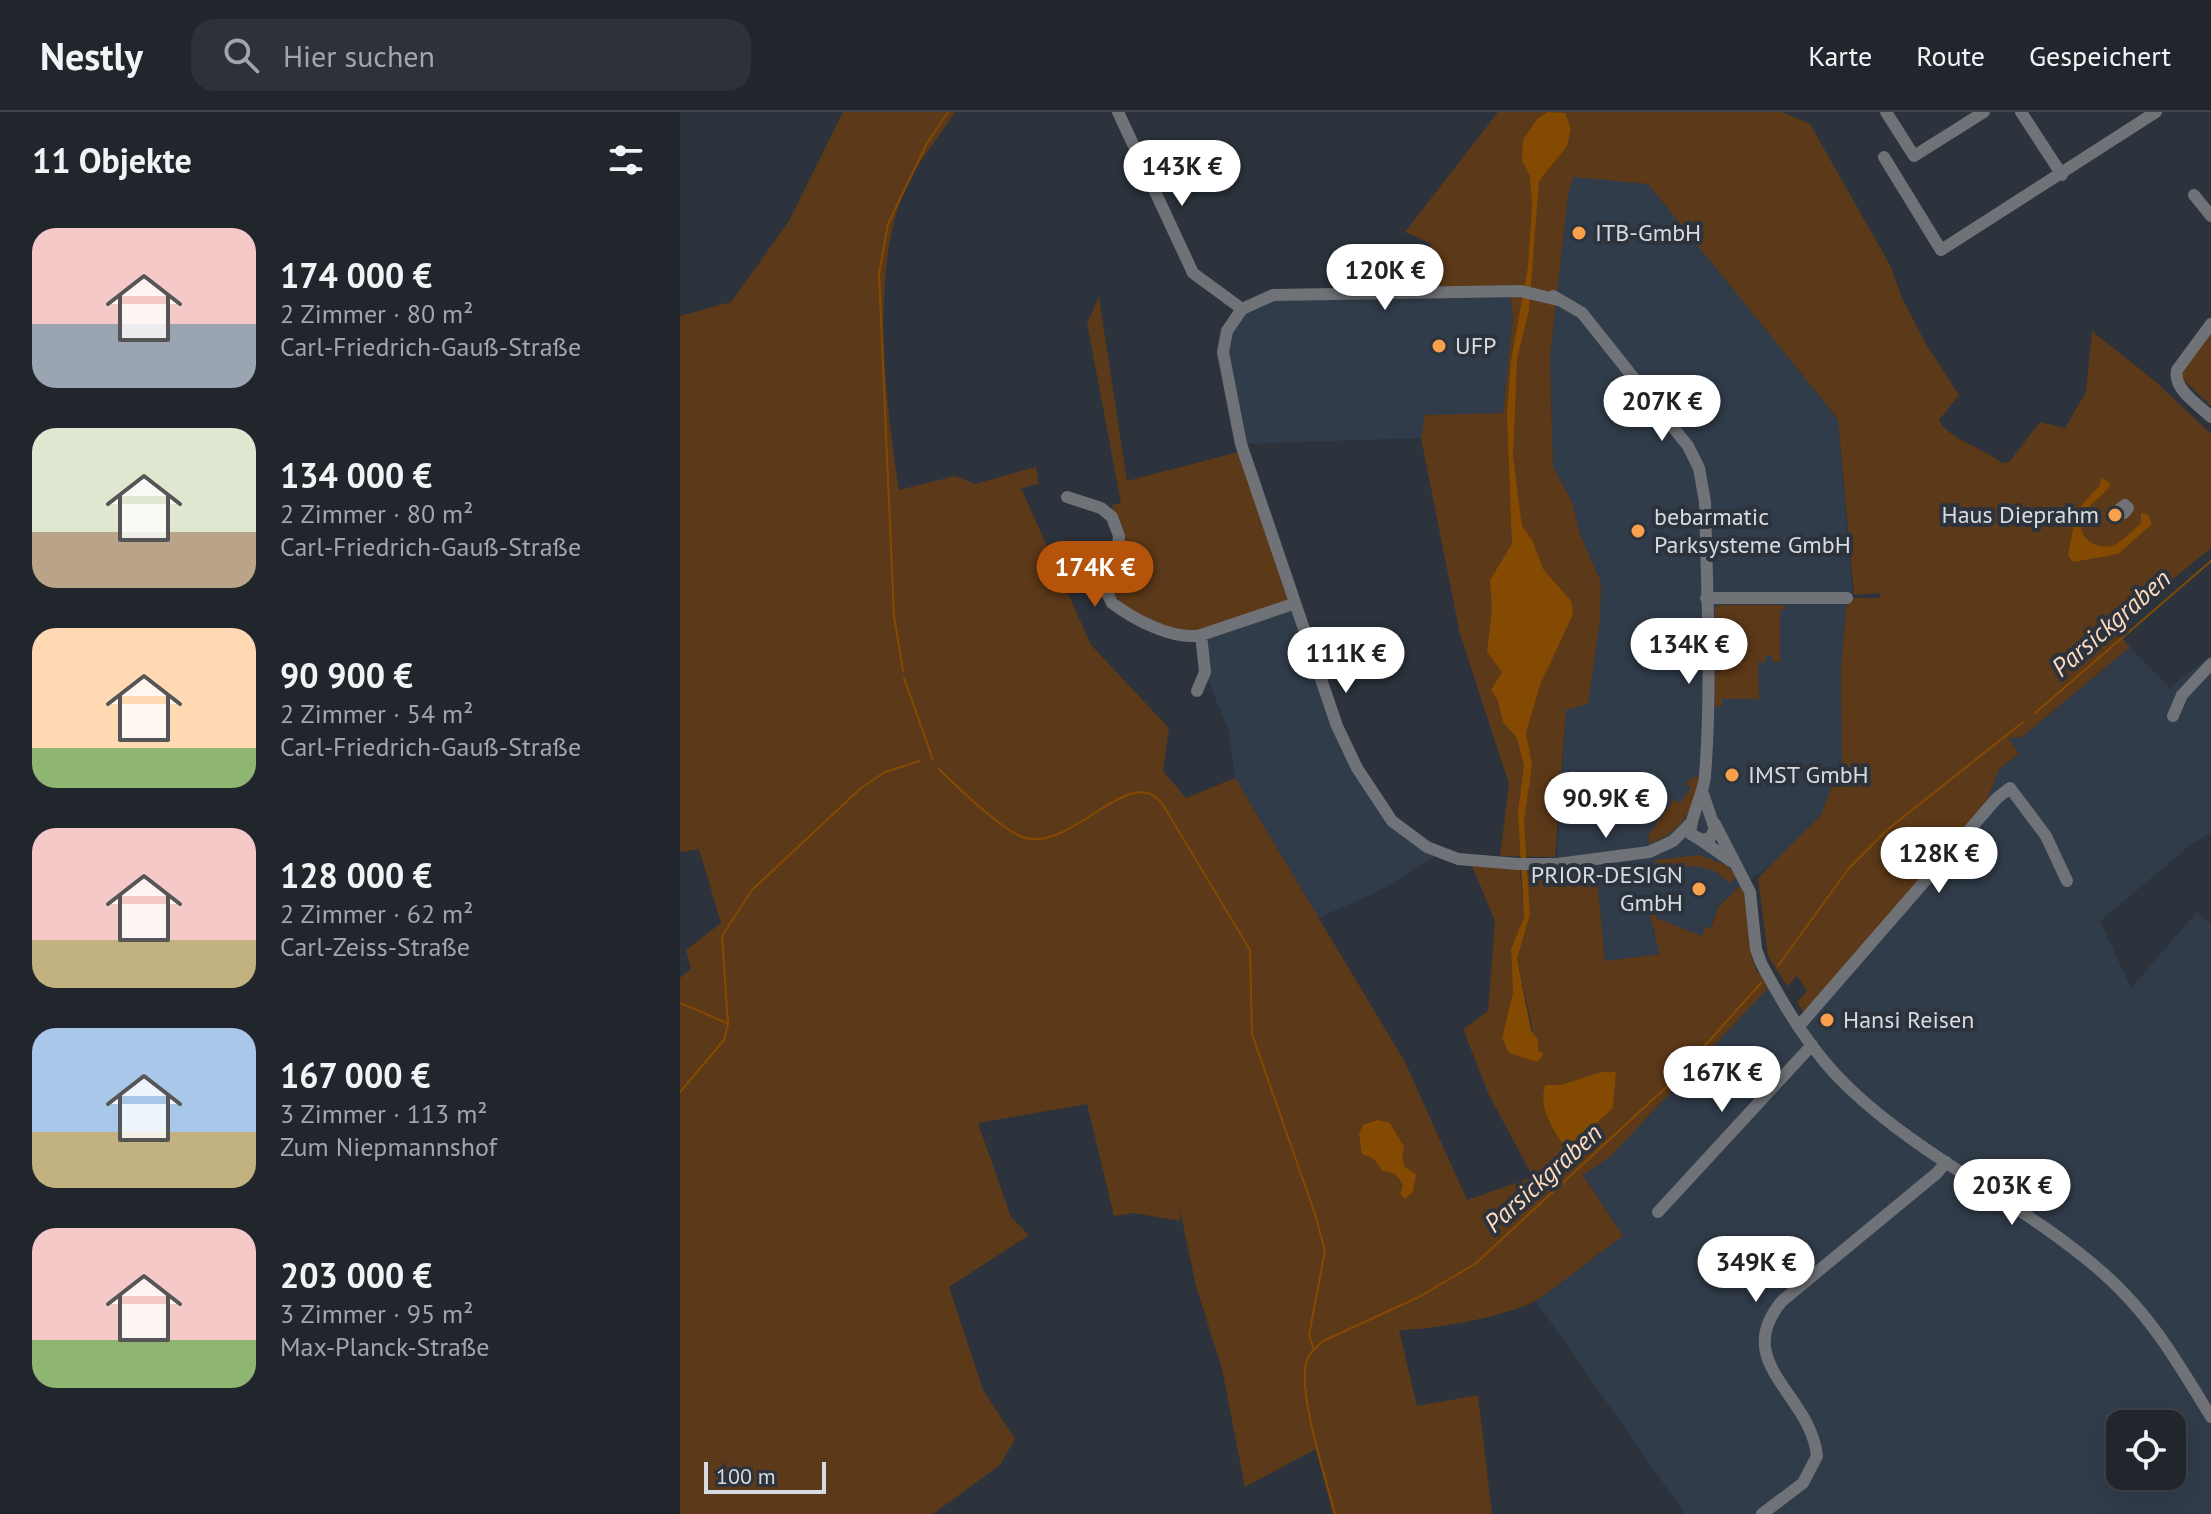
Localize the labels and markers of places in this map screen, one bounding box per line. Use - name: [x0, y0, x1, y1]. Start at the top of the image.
- pin: 143K €: [1117, 140, 1247, 208]
- place label: ITB-GmbH: [1595, 217, 1701, 248]
- marker: ITB-GmbH: [1570, 224, 1588, 242]
- pin: 120K €: [1320, 244, 1450, 312]
- place label: UFP: [1455, 330, 1496, 361]
- marker: UFP: [1430, 337, 1448, 355]
- pin: 207K €: [1597, 375, 1727, 443]
- place label: Haus Dieprahm: [1942, 499, 2099, 530]
- place label: bebarmatic Parksysteme GmbH: [1654, 501, 1851, 560]
- marker: Haus Dieprahm: [2106, 506, 2124, 524]
- marker: bebarmatic Parksysteme GmbH: [1629, 522, 1647, 540]
- pin: 174K €: [1030, 541, 1160, 609]
- pin: 134K €: [1624, 618, 1754, 686]
- pin: 111K €: [1281, 627, 1411, 695]
- place label: IMST GmbH: [1748, 759, 1869, 790]
- marker: IMST GmbH: [1723, 766, 1741, 784]
- pin: 90.9K €: [1532, 772, 1680, 840]
- pin: 128K €: [1874, 827, 2004, 895]
- place label: PRIOR-DESIGN GmbH: [1531, 859, 1683, 918]
- marker: PRIOR-DESIGN GmbH: [1690, 880, 1708, 898]
- place label: Hansi Reisen: [1843, 1004, 1974, 1035]
- marker: Hansi Reisen: [1818, 1011, 1836, 1029]
- pin: 167K €: [1657, 1046, 1787, 1114]
- pin: 203K €: [1947, 1159, 2077, 1227]
- pin: 349K €: [1691, 1236, 1821, 1304]

